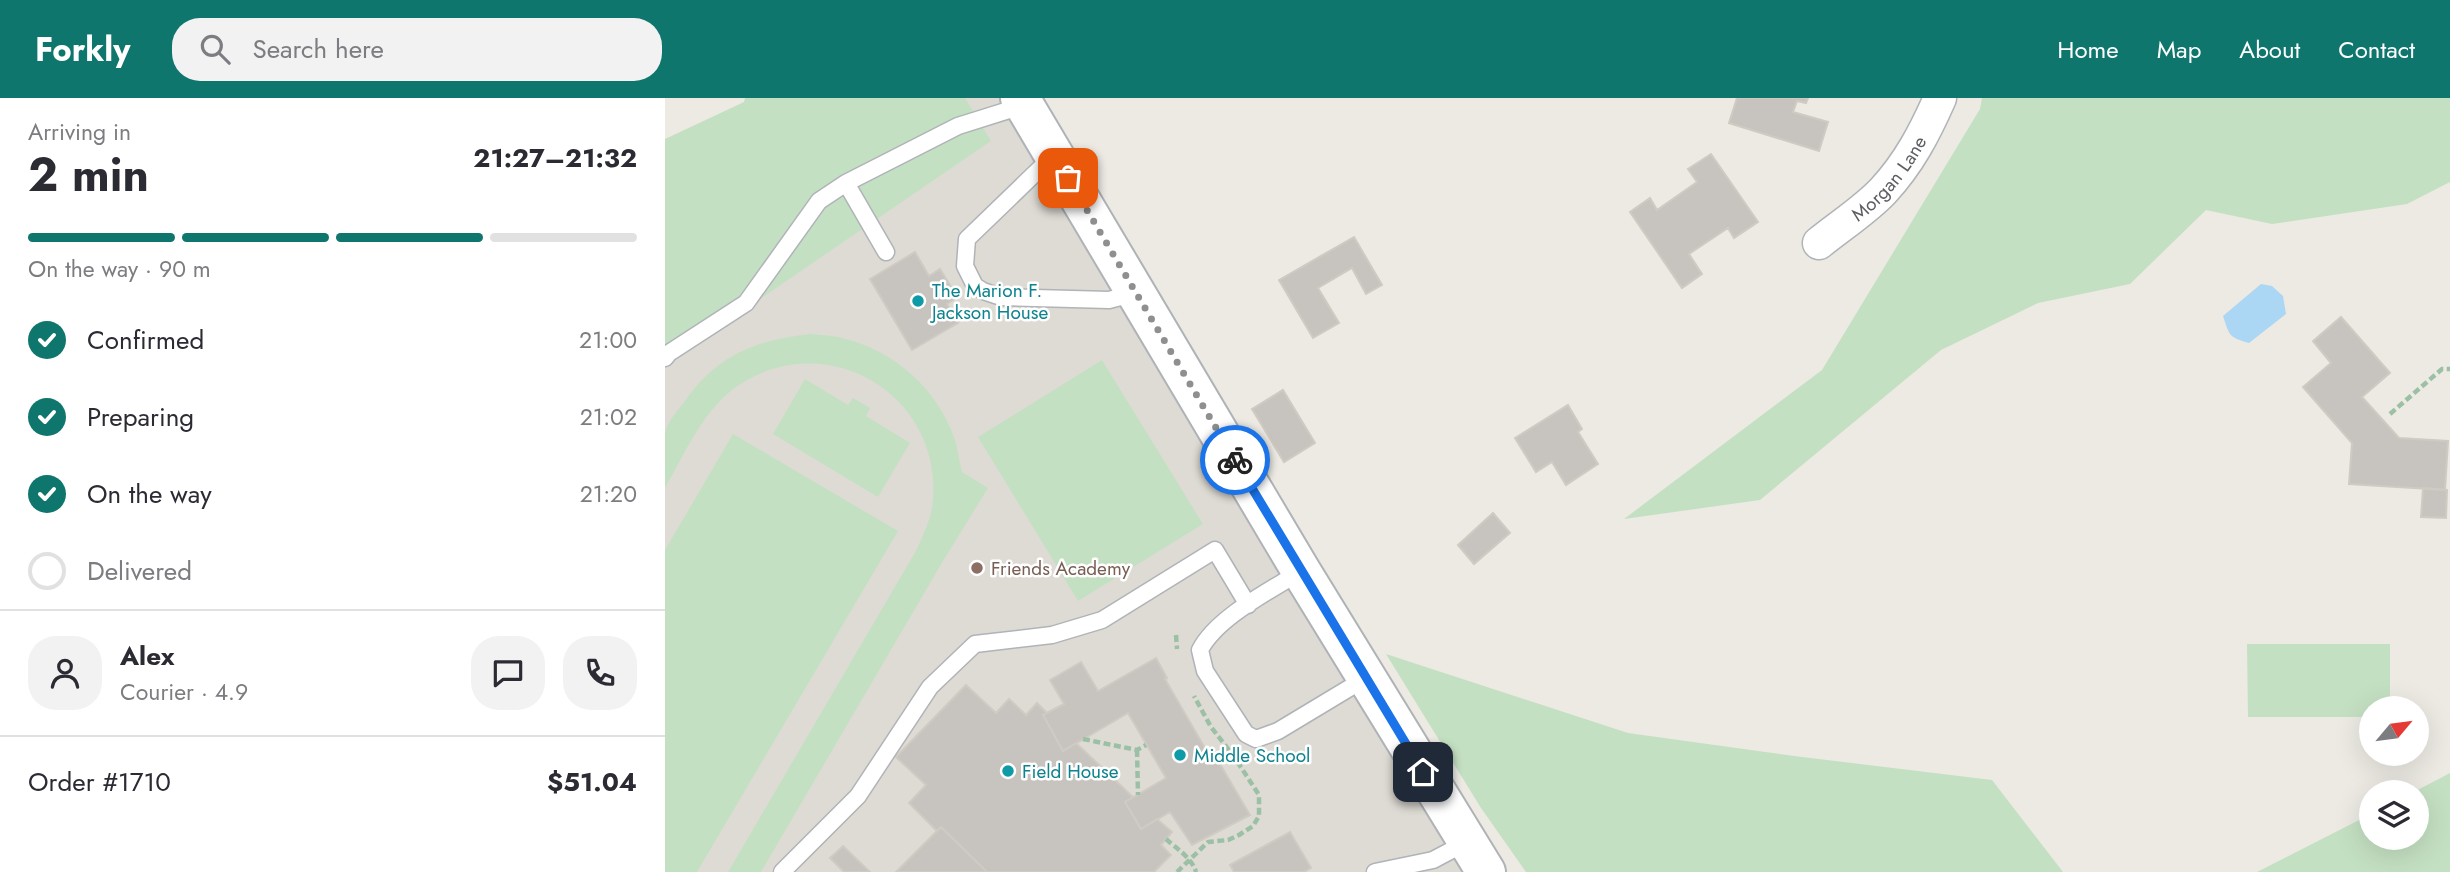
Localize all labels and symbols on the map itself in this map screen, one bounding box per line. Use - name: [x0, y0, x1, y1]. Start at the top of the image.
- street label: Morgan Lane: [1846, 131, 1933, 228]
- pin: [1038, 148, 1098, 208]
- place label: The Marion F. Jackson House: [929, 277, 1048, 326]
- marker: The Marion F. Jackson House: [910, 293, 926, 309]
- courier: [1200, 425, 1270, 495]
- place label: Friends Academy: [991, 555, 1131, 582]
- marker: Friends Academy: [969, 560, 985, 576]
- north arrow: [2359, 696, 2429, 766]
- place label: Middle School: [1194, 742, 1310, 769]
- pin: [1393, 742, 1453, 802]
- marker: Middle School: [1172, 747, 1188, 763]
- place label: Field House: [1022, 758, 1119, 785]
- marker: Field House: [1000, 763, 1016, 779]

